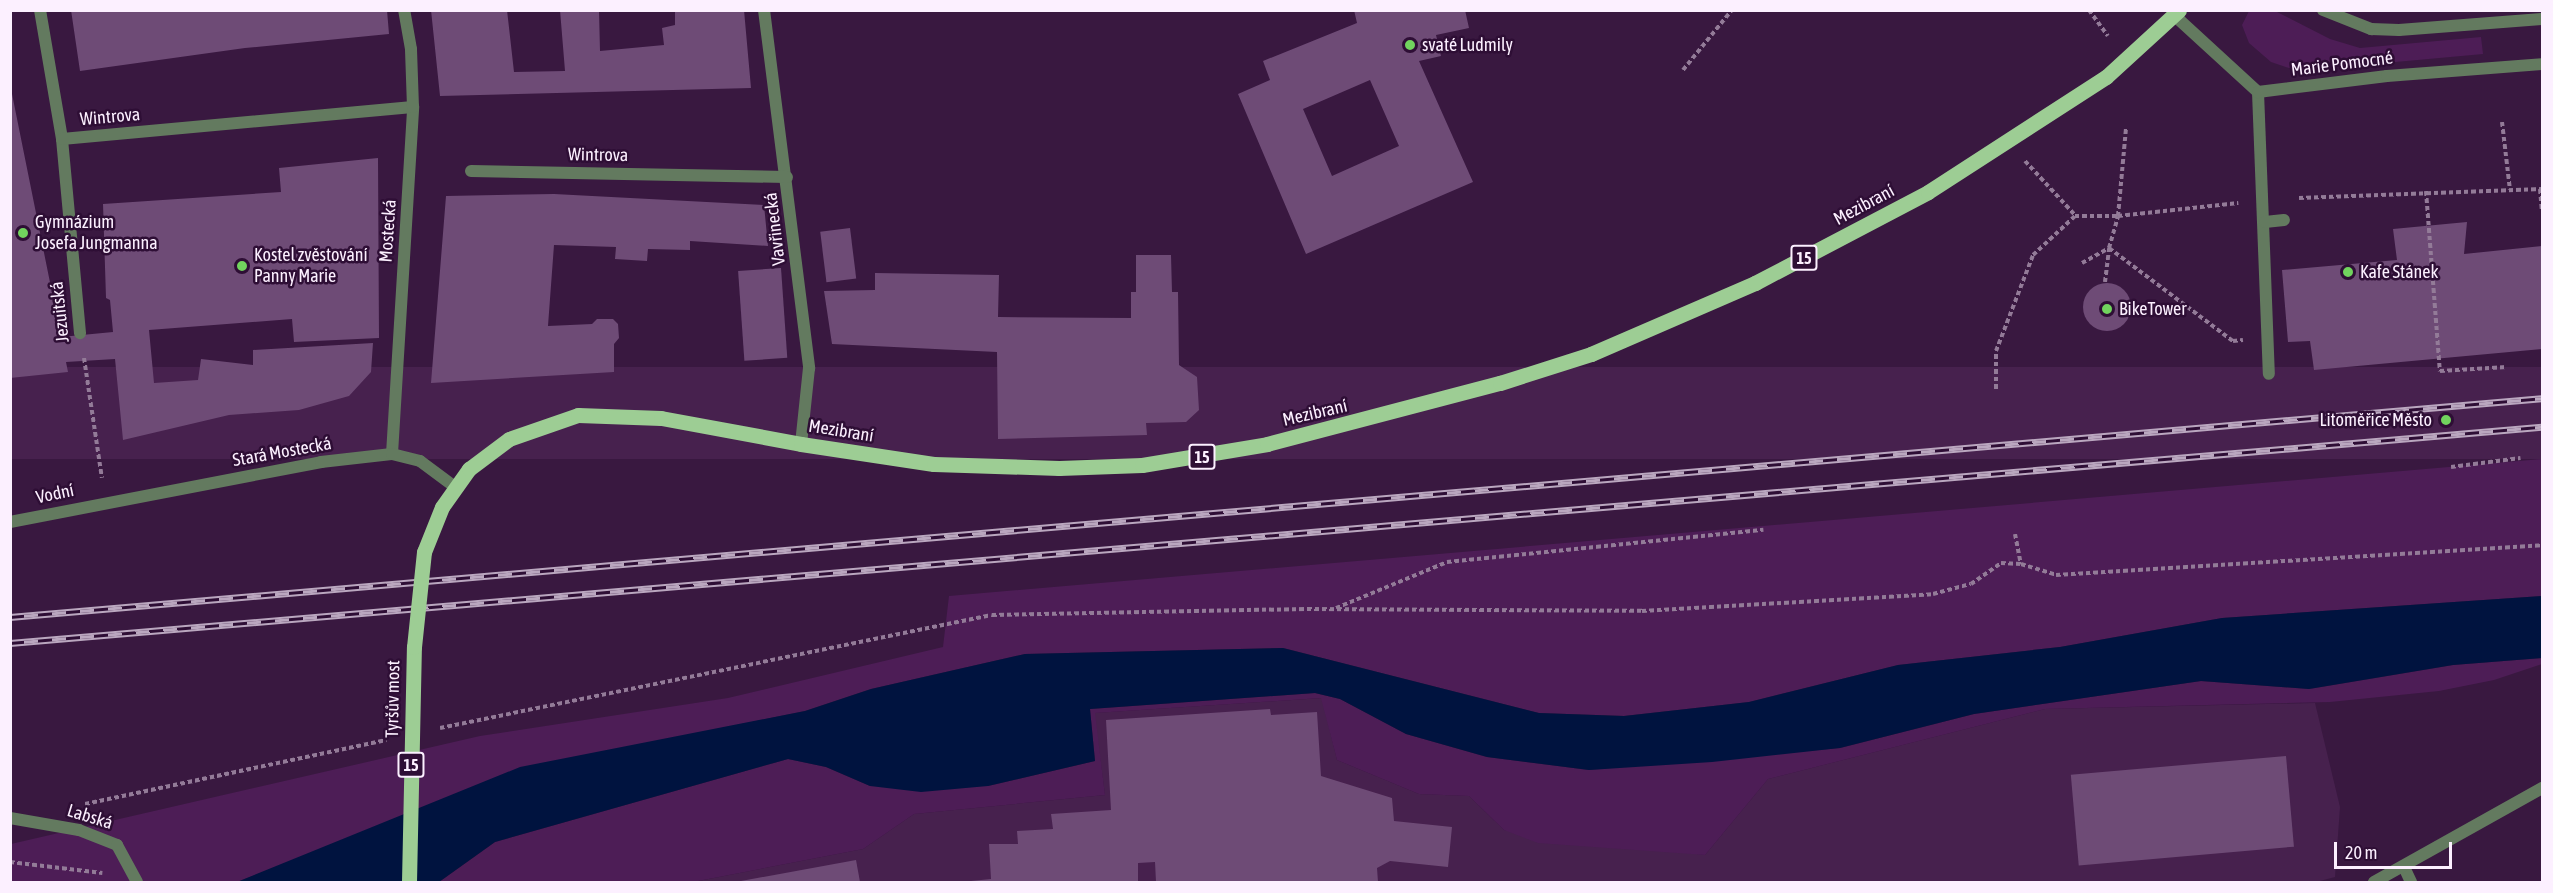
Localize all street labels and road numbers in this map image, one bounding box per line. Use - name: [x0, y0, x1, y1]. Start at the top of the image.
- street label: Marie Pomocné: [2290, 47, 2394, 81]
- street label: Wintrova: [79, 104, 141, 130]
- street label: Wintrova: [568, 144, 628, 166]
- street label: Mezibraní: [1830, 180, 1898, 230]
- street label: Vavřinecká: [760, 191, 790, 267]
- street label: Mostecká: [375, 199, 401, 263]
- road number: 15: [1789, 245, 1819, 271]
- street label: Jezuitská: [46, 281, 74, 343]
- street label: Mezibraní: [1281, 395, 1349, 431]
- street label: Mezibraní: [807, 415, 875, 447]
- street label: Stará Mostecká: [231, 433, 333, 471]
- road number: 15: [1187, 444, 1217, 470]
- street label: Vodní: [34, 479, 76, 509]
- street label: Tyršův most: [382, 660, 404, 738]
- road number: 15: [396, 752, 426, 778]
- street label: Labská: [65, 800, 115, 834]

